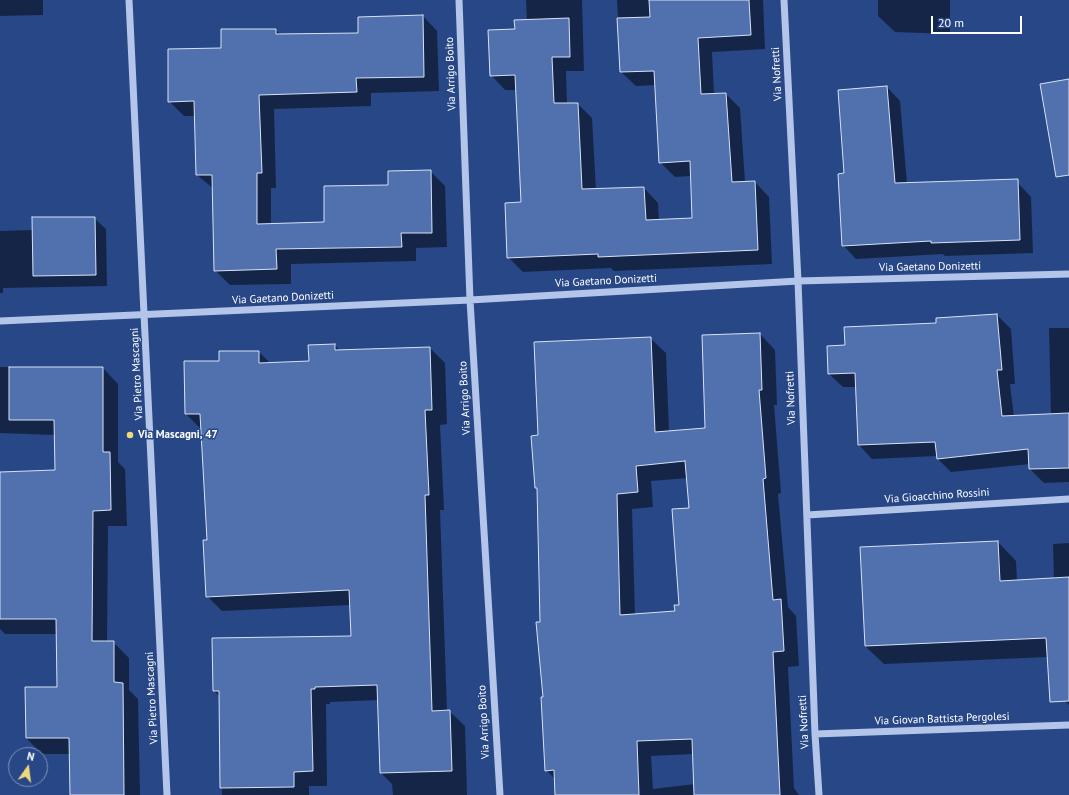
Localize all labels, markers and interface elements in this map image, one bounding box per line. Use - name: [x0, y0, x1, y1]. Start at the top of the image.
- scale bar: [933, 8, 1024, 34]
- text: 20 m: [938, 15, 964, 30]
- street label: Via Arrigo Boito: [443, 37, 459, 111]
- street label: Via Nofretti: [769, 47, 785, 101]
- street label: Via Gaetano Donizetti: [879, 260, 981, 274]
- street label: Via Gaetano Donizetti: [555, 272, 657, 290]
- street label: Via Gaetano Donizetti: [232, 289, 334, 307]
- street label: Via Pietro Mascagni: [128, 327, 146, 421]
- street label: Via Arrigo Boito: [456, 361, 474, 435]
- street label: Via Nofretti: [783, 371, 799, 425]
- place label: Via Mascagni, 47: [138, 428, 218, 442]
- marker: Via Mascagni, 47: [125, 430, 135, 440]
- street label: Via Gioacchino Rossini: [884, 486, 990, 506]
- street label: Via Pietro Mascagni: [143, 651, 161, 745]
- street label: Via Arrigo Boito: [475, 685, 493, 759]
- street label: Via Nofretti: [796, 695, 812, 749]
- street label: Via Giovan Battista Pergolesi: [874, 710, 1010, 728]
- north arrow: [8, 747, 48, 787]
- text: N: [25, 749, 36, 764]

